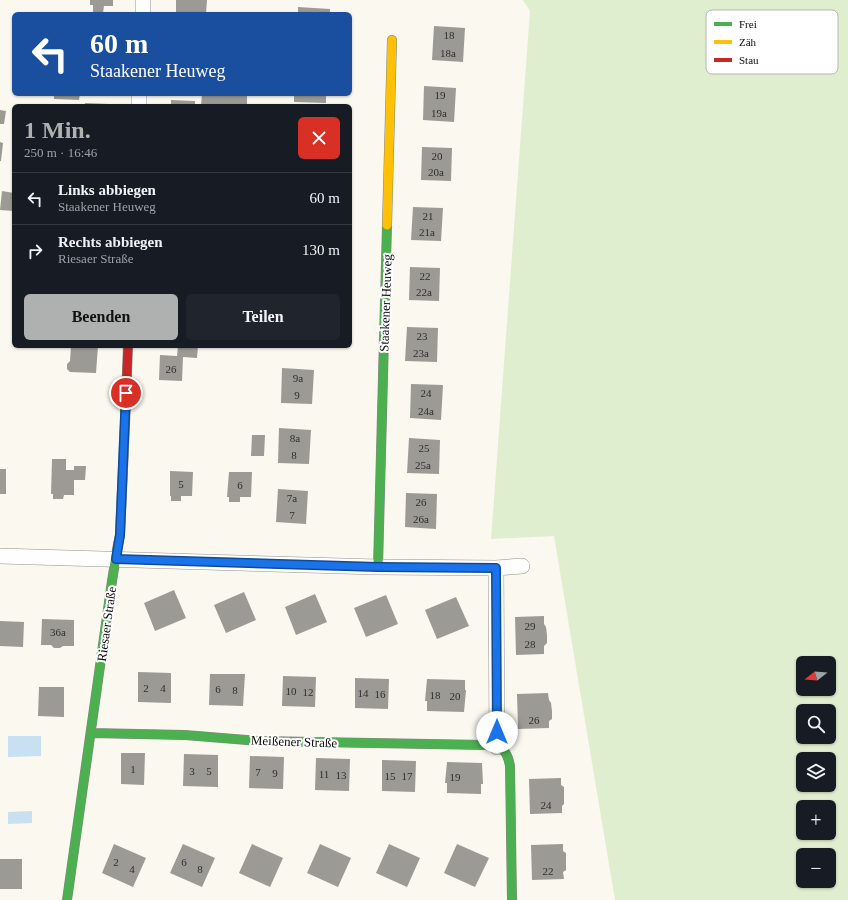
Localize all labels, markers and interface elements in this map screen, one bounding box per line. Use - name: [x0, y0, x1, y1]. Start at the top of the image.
- legend: [706, 10, 838, 74]
- text: Frei: [739, 18, 757, 30]
- icon: left: [24, 28, 76, 80]
- text: 60 m: [90, 28, 148, 59]
- house number: 18: [444, 29, 455, 41]
- text: Zäh: [739, 36, 757, 48]
- house number: 18a: [440, 47, 456, 59]
- text: Stau: [739, 54, 759, 66]
- text: Staakener Heuweg: [90, 61, 225, 81]
- house number: 19: [435, 89, 446, 101]
- house number: 19a: [431, 107, 447, 119]
- text: 1 Min.: [24, 117, 91, 143]
- button: close: [298, 117, 340, 159]
- text: 250 m · 16:46: [24, 145, 97, 160]
- house number: 20: [432, 150, 443, 162]
- house number: 20a: [428, 166, 444, 178]
- text: Links abbiegen: [58, 182, 156, 198]
- icon: left: [24, 188, 46, 210]
- text: 60 m: [310, 190, 340, 206]
- text: Staakener Heuweg: [58, 199, 156, 214]
- house number: 21: [423, 210, 434, 222]
- house number: 21a: [419, 226, 435, 238]
- text: Rechts abbiegen: [58, 234, 163, 250]
- icon: right: [24, 240, 46, 262]
- text: 130 m: [302, 242, 340, 258]
- text: Riesaer Straße: [58, 251, 133, 266]
- street label: Staakener Heuweg: [376, 253, 395, 352]
- house number: 22: [420, 270, 431, 282]
- house number: 22a: [416, 286, 432, 298]
- button: Beenden: [24, 294, 178, 340]
- button: Teilen: [186, 294, 340, 340]
- house number: 23: [417, 330, 428, 342]
- house number: 23a: [413, 347, 429, 359]
- house number: 26: [166, 363, 177, 375]
- house number: 9a: [293, 372, 303, 384]
- pin: [109, 376, 143, 410]
- icon: arrive: [115, 382, 137, 404]
- house number: 24: [421, 387, 432, 399]
- house number: 9: [294, 389, 300, 401]
- house number: 24a: [418, 405, 434, 417]
- house number: 8a: [290, 432, 300, 444]
- house number: 25: [419, 442, 430, 454]
- house number: 8: [291, 449, 297, 461]
- house number: 25a: [415, 459, 431, 471]
- house number: 5: [178, 478, 184, 490]
- house number: 6: [237, 479, 243, 491]
- house number: 7a: [287, 492, 297, 504]
- house number: 26: [416, 496, 427, 508]
- house number: 7: [289, 509, 295, 521]
- house number: 26a: [413, 513, 429, 525]
- street label: Riesaer Straße: [94, 585, 119, 662]
- house number: 29: [525, 620, 536, 632]
- house number: 36a: [50, 626, 66, 638]
- house number: 28: [525, 638, 536, 650]
- north arrow: [796, 656, 836, 696]
- map controls: [796, 656, 836, 888]
- house number: 2: [143, 682, 149, 694]
- house number: 4: [160, 682, 166, 694]
- house number: 6: [215, 683, 221, 695]
- house number: 8: [232, 684, 238, 696]
- house number: 10: [286, 685, 297, 697]
- house number: 12: [303, 686, 314, 698]
- house number: 14: [358, 687, 369, 699]
- house number: 16: [375, 688, 386, 700]
- house number: 18: [430, 689, 441, 701]
- house number: 20: [450, 690, 461, 702]
- button: search: [796, 704, 836, 744]
- position arrow: [476, 711, 518, 753]
- house number: 26: [529, 714, 540, 726]
- street label: Meißener Straße: [251, 732, 338, 751]
- button: layers: [796, 752, 836, 792]
- house number: 1: [130, 763, 136, 775]
- house number: 3: [189, 765, 195, 777]
- house number: 5: [206, 765, 212, 777]
- house number: 7: [255, 766, 261, 778]
- house number: 9: [272, 767, 278, 779]
- house number: 11: [319, 768, 329, 780]
- house number: 13: [336, 769, 347, 781]
- house number: 15: [385, 770, 396, 782]
- house number: 17: [402, 770, 413, 782]
- house number: 19: [450, 771, 461, 783]
- house number: 24: [541, 799, 552, 811]
- button: +: [796, 800, 836, 840]
- button: −: [796, 848, 836, 888]
- house number: 2: [113, 856, 119, 868]
- house number: 6: [181, 856, 187, 868]
- house number: 4: [129, 863, 135, 875]
- house number: 8: [197, 863, 203, 875]
- house number: 22: [543, 865, 554, 877]

